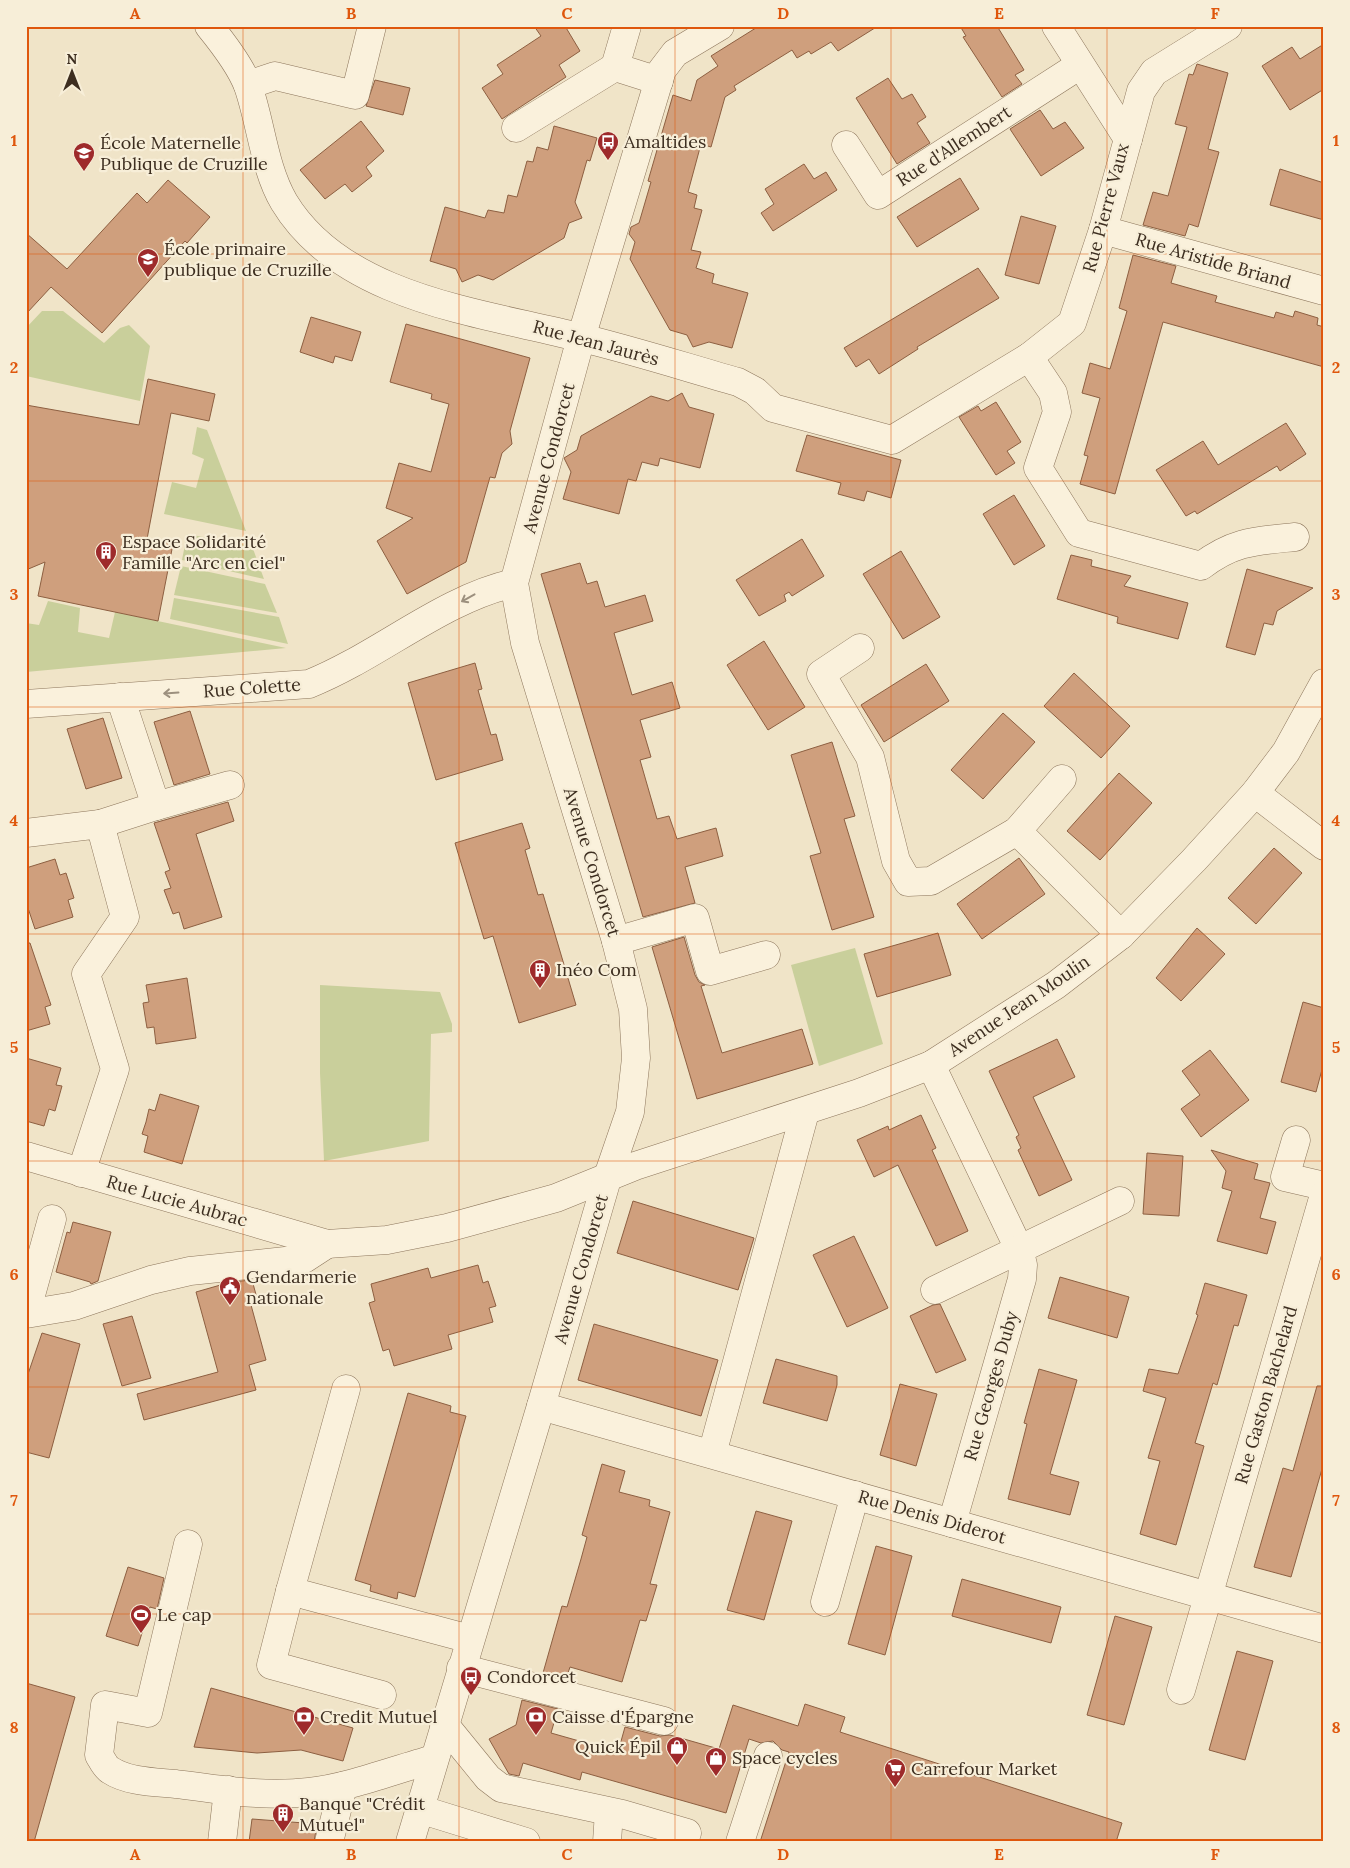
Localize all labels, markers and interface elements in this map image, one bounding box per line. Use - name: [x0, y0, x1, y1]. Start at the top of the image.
- text: A: [130, 3, 141, 23]
- text: B: [346, 3, 357, 23]
- text: C: [561, 3, 573, 23]
- text: D: [777, 3, 789, 23]
- text: E: [994, 3, 1004, 23]
- text: F: [1210, 3, 1220, 23]
- north arrow: [48, 48, 98, 98]
- text: N: [67, 50, 78, 68]
- street label: Rue d'Allembert: [892, 100, 1015, 191]
- text: 1: [11, 130, 17, 150]
- bus stop icon: Amaltides: [596, 130, 620, 161]
- place label: Amaltides: [623, 130, 706, 153]
- text: 1: [1333, 130, 1339, 150]
- place label: École Maternelle Publique de Cruzille: [100, 131, 268, 175]
- street label: Rue Pierre Vaux: [1077, 140, 1134, 275]
- school or university icon: École Maternelle Publique de Cruzille: [72, 141, 96, 172]
- street label: Rue Aristide Briand: [1133, 227, 1294, 294]
- place label: École primaire publique de Cruzille: [164, 237, 332, 281]
- school or university icon: École primaire publique de Cruzille: [136, 247, 160, 278]
- street label: Rue Jean Jaurès: [530, 315, 662, 370]
- text: 2: [10, 357, 18, 377]
- text: 2: [1332, 357, 1340, 377]
- street label: Avenue Condorcet: [517, 380, 580, 537]
- place label: Espace Solidarité Famille "Arc en ciel": [122, 530, 285, 574]
- building icon: Espace Solidarité Famille "Arc en ciel": [94, 540, 118, 571]
- text: 3: [10, 584, 19, 604]
- text: 3: [1332, 584, 1341, 604]
- one-way arrow: [461, 594, 475, 604]
- street label: Rue Colette: [202, 673, 302, 702]
- one-way arrow: [163, 689, 179, 698]
- street label: Avenue Condorcet: [559, 783, 626, 939]
- text: 4: [10, 810, 19, 830]
- text: 4: [1332, 810, 1341, 830]
- street label: Avenue Jean Moulin: [943, 950, 1094, 1062]
- building icon: Inéo Com: [528, 958, 552, 989]
- place label: Inéo Com: [556, 958, 637, 981]
- text: 5: [10, 1037, 19, 1057]
- text: 5: [1332, 1037, 1341, 1057]
- street label: Rue Lucie Aubrac: [104, 1169, 250, 1232]
- street label: Avenue Condorcet: [548, 1191, 613, 1347]
- text: 6: [9, 1264, 19, 1284]
- text: 6: [1331, 1264, 1341, 1284]
- place label: Gendarmerie nationale: [246, 1265, 357, 1309]
- public building icon: Gendarmerie nationale: [218, 1275, 242, 1306]
- street label: Rue Gaston Bachelard: [1229, 1303, 1302, 1487]
- street label: Rue Georges Duby: [958, 1308, 1023, 1463]
- street label: Rue Denis Diderot: [855, 1484, 1009, 1549]
- text: 7: [10, 1490, 18, 1510]
- text: 7: [1332, 1490, 1340, 1510]
- sports icon: Le cap: [129, 1603, 153, 1634]
- place label: Le cap: [157, 1603, 211, 1626]
- bus stop icon: Condorcet: [459, 1665, 483, 1696]
- place label: Condorcet: [487, 1665, 576, 1688]
- bank icon: Credit Mutuel: [292, 1705, 316, 1736]
- place label: Credit Mutuel: [320, 1705, 437, 1728]
- bank icon: Caisse d'Épargne: [524, 1705, 548, 1736]
- place label: Caisse d'Épargne: [552, 1705, 694, 1728]
- text: 8: [9, 1717, 19, 1737]
- text: 8: [1331, 1717, 1341, 1737]
- place label: Quick Épil: [575, 1735, 661, 1758]
- shop icon: Quick Épil: [665, 1735, 689, 1766]
- shop icon: Space cycles: [704, 1746, 728, 1777]
- place label: Space cycles: [732, 1746, 837, 1769]
- supermarket icon: Carrefour Market: [883, 1757, 907, 1788]
- place label: Carrefour Market: [911, 1757, 1058, 1780]
- place label: Banque "Crédit Mutuel": [299, 1792, 425, 1836]
- building icon: Banque "Crédit Mutuel": [271, 1802, 295, 1833]
- text: A: [130, 1844, 141, 1864]
- text: B: [346, 1844, 357, 1864]
- text: C: [561, 1844, 573, 1864]
- text: D: [777, 1844, 789, 1864]
- text: E: [994, 1844, 1004, 1864]
- text: F: [1210, 1844, 1220, 1864]

